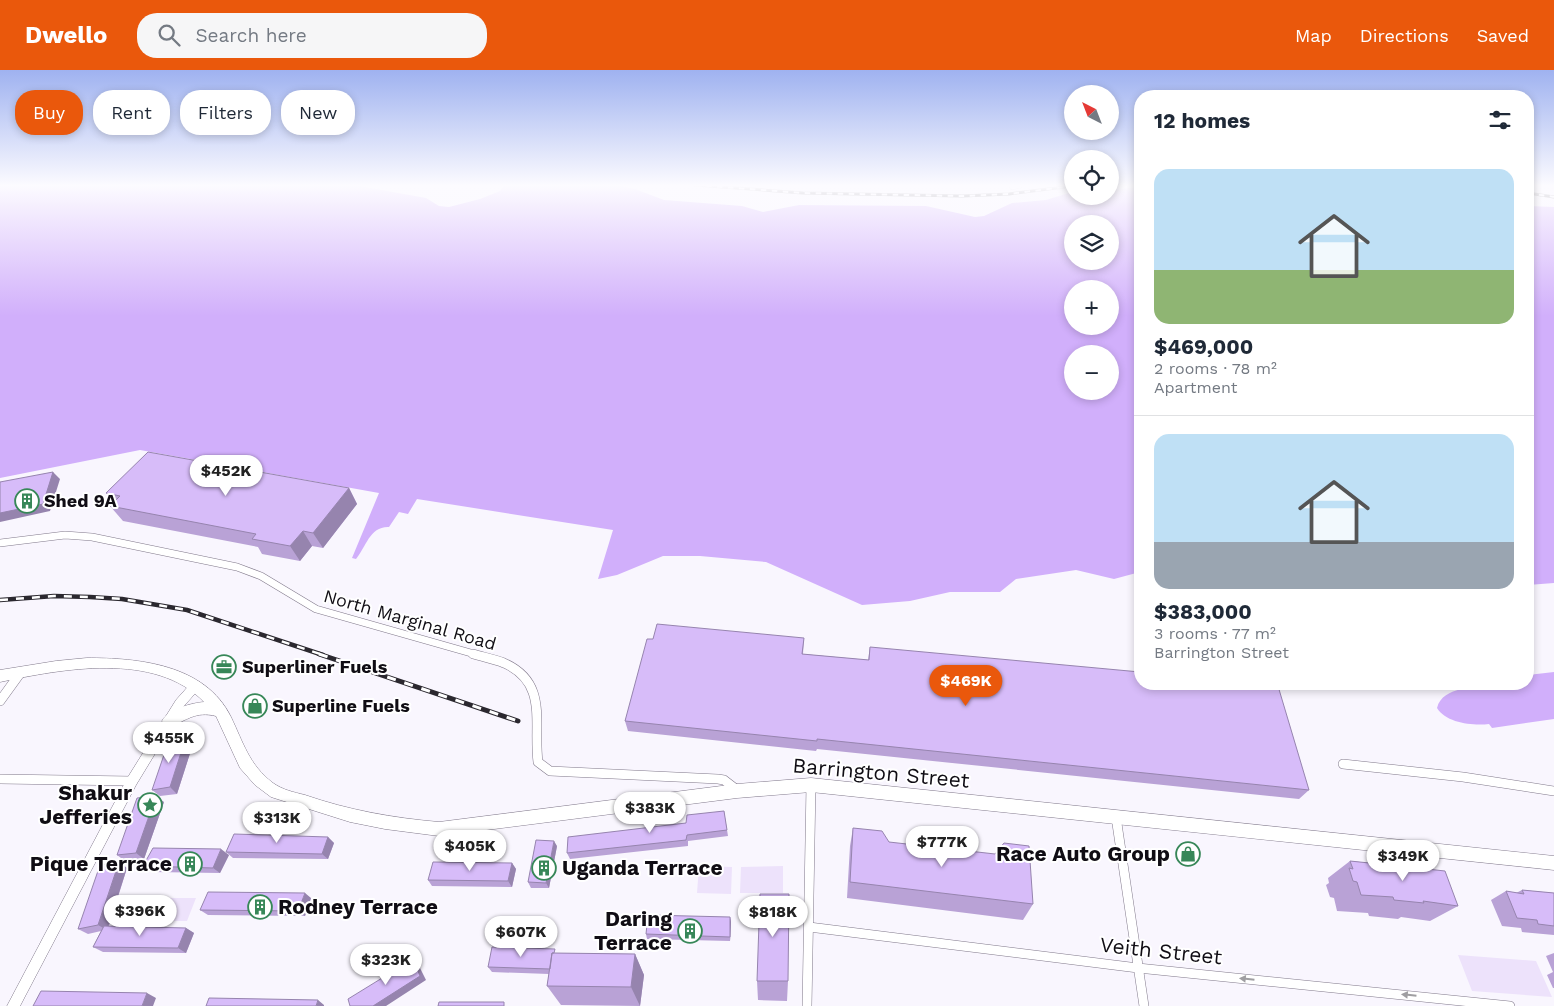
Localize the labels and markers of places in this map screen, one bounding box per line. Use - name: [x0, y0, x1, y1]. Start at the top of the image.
- pin: $452K: [191, 454, 261, 497]
- building icon: Shed 9A: [14, 488, 40, 514]
- place label: Shed 9A: [44, 490, 118, 511]
- office icon: Superliner Fuels: [211, 654, 237, 680]
- place label: Superliner Fuels: [242, 656, 388, 677]
- pin: $469K: [931, 664, 1001, 707]
- shop icon: Superline Fuels: [242, 693, 268, 719]
- place label: Superline Fuels: [272, 695, 410, 716]
- pin: $455K: [134, 722, 204, 764]
- place label: Shakur Jefferies: [39, 780, 132, 829]
- place icon: Shakur Jefferies: [137, 792, 163, 818]
- pin: $383K: [615, 792, 685, 834]
- pin: $313K: [242, 802, 312, 844]
- pin: $777K: [907, 826, 977, 868]
- pin: $405K: [435, 830, 505, 872]
- pin: $349K: [1368, 840, 1438, 882]
- place label: Race Auto Group: [996, 841, 1170, 866]
- shop icon: Race Auto Group: [1175, 841, 1201, 867]
- place label: Pique Terrace: [30, 851, 172, 876]
- building icon: Pique Terrace: [177, 851, 203, 877]
- building icon: Uganda Terrace: [531, 855, 557, 881]
- place label: Uganda Terrace: [562, 855, 723, 880]
- pin: $396K: [105, 894, 175, 937]
- building icon: Rodney Terrace: [247, 894, 273, 920]
- place label: Rodney Terrace: [278, 894, 438, 919]
- pin: $818K: [738, 896, 808, 938]
- place label: Daring Terrace: [594, 906, 672, 955]
- pin: $607K: [486, 916, 556, 958]
- building icon: Daring Terrace: [677, 918, 703, 944]
- pin: $323K: [351, 944, 421, 986]

